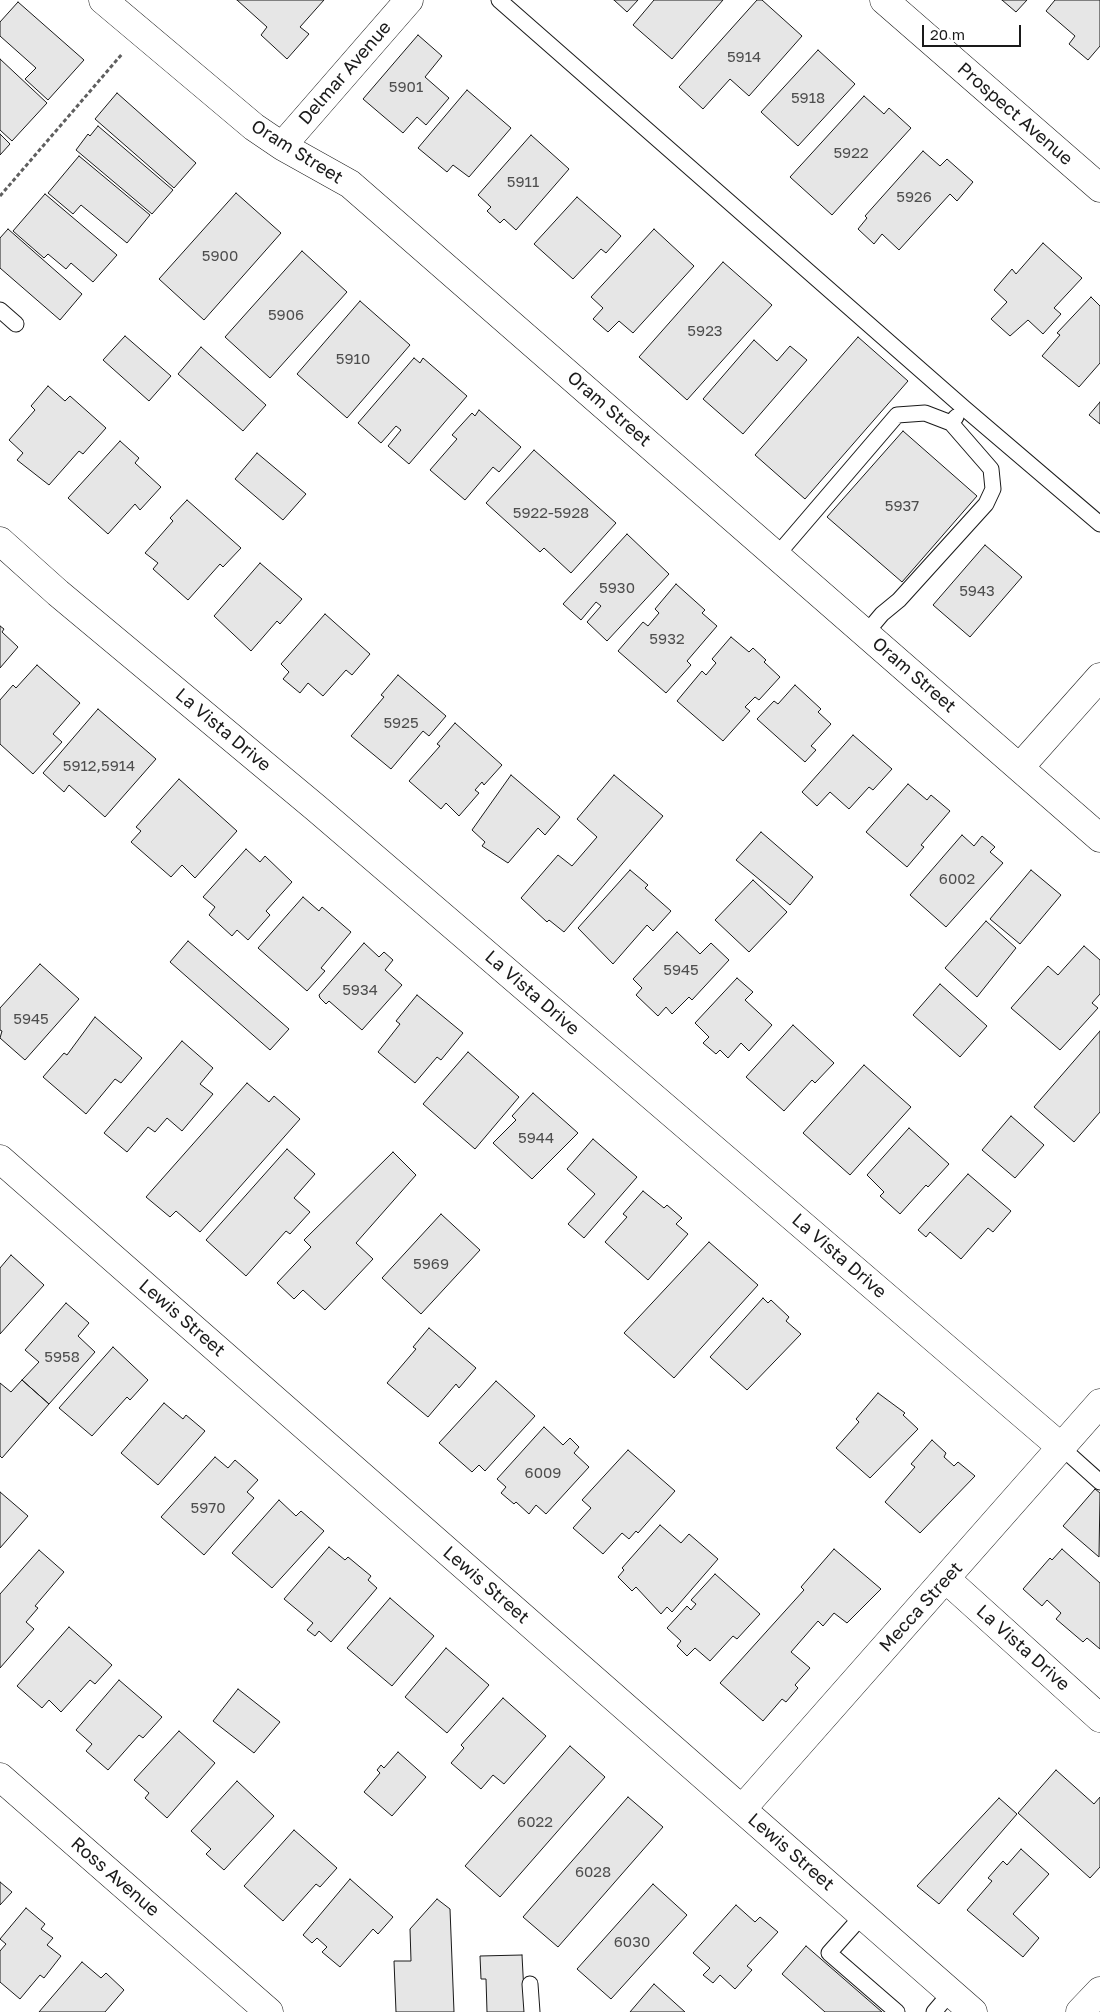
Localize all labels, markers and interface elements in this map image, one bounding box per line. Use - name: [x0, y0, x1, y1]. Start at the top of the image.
- scale bar: [925, 15, 1024, 47]
- street label: Delmar Avenue: [294, 17, 396, 129]
- text: 20 m: [930, 25, 965, 43]
- house number: 5914: [727, 48, 761, 66]
- street label: Prospect Avenue: [953, 58, 1077, 170]
- house number: 5901: [389, 78, 423, 96]
- house number: 5918: [791, 89, 825, 107]
- street label: Oram Street: [247, 115, 347, 189]
- house number: 5922: [833, 144, 869, 162]
- house number: 5911: [507, 173, 539, 191]
- house number: 5926: [896, 188, 932, 206]
- house number: 5900: [202, 247, 238, 265]
- house number: 5906: [268, 306, 304, 324]
- house number: 5923: [687, 322, 723, 340]
- house number: 5910: [336, 350, 370, 368]
- street label: Oram Street: [563, 367, 655, 451]
- house number: 5937: [885, 497, 919, 515]
- house number: 5922-5928: [513, 504, 589, 522]
- house number: 5930: [599, 579, 635, 597]
- house number: 5943: [959, 582, 995, 600]
- house number: 5932: [649, 630, 685, 648]
- street label: Oram Street: [868, 633, 960, 717]
- street label: La Vista Drive: [171, 684, 275, 776]
- house number: 5925: [383, 714, 419, 732]
- house number: 5912,5914: [63, 757, 135, 775]
- house number: 6002: [939, 870, 975, 888]
- street label: La Vista Drive: [480, 946, 584, 1040]
- house number: 5945: [663, 961, 699, 979]
- house number: 5934: [342, 981, 378, 999]
- house number: 5945: [13, 1010, 49, 1028]
- house number: 5944: [518, 1129, 554, 1147]
- street label: La Vista Drive: [787, 1209, 891, 1303]
- house number: 5969: [413, 1255, 449, 1273]
- street label: Lewis Street: [135, 1275, 229, 1361]
- house number: 5958: [44, 1348, 80, 1366]
- house number: 6009: [525, 1464, 561, 1482]
- house number: 5970: [190, 1499, 226, 1517]
- street label: Lewis Street: [439, 1542, 533, 1628]
- street label: Mecca Street: [875, 1558, 967, 1656]
- street label: La Vista Drive: [972, 1600, 1074, 1696]
- street label: Lewis Street: [744, 1809, 838, 1895]
- house number: 6022: [517, 1813, 553, 1831]
- street label: Ross Avenue: [66, 1833, 164, 1921]
- house number: 6028: [575, 1863, 611, 1881]
- house number: 6030: [614, 1933, 650, 1951]

